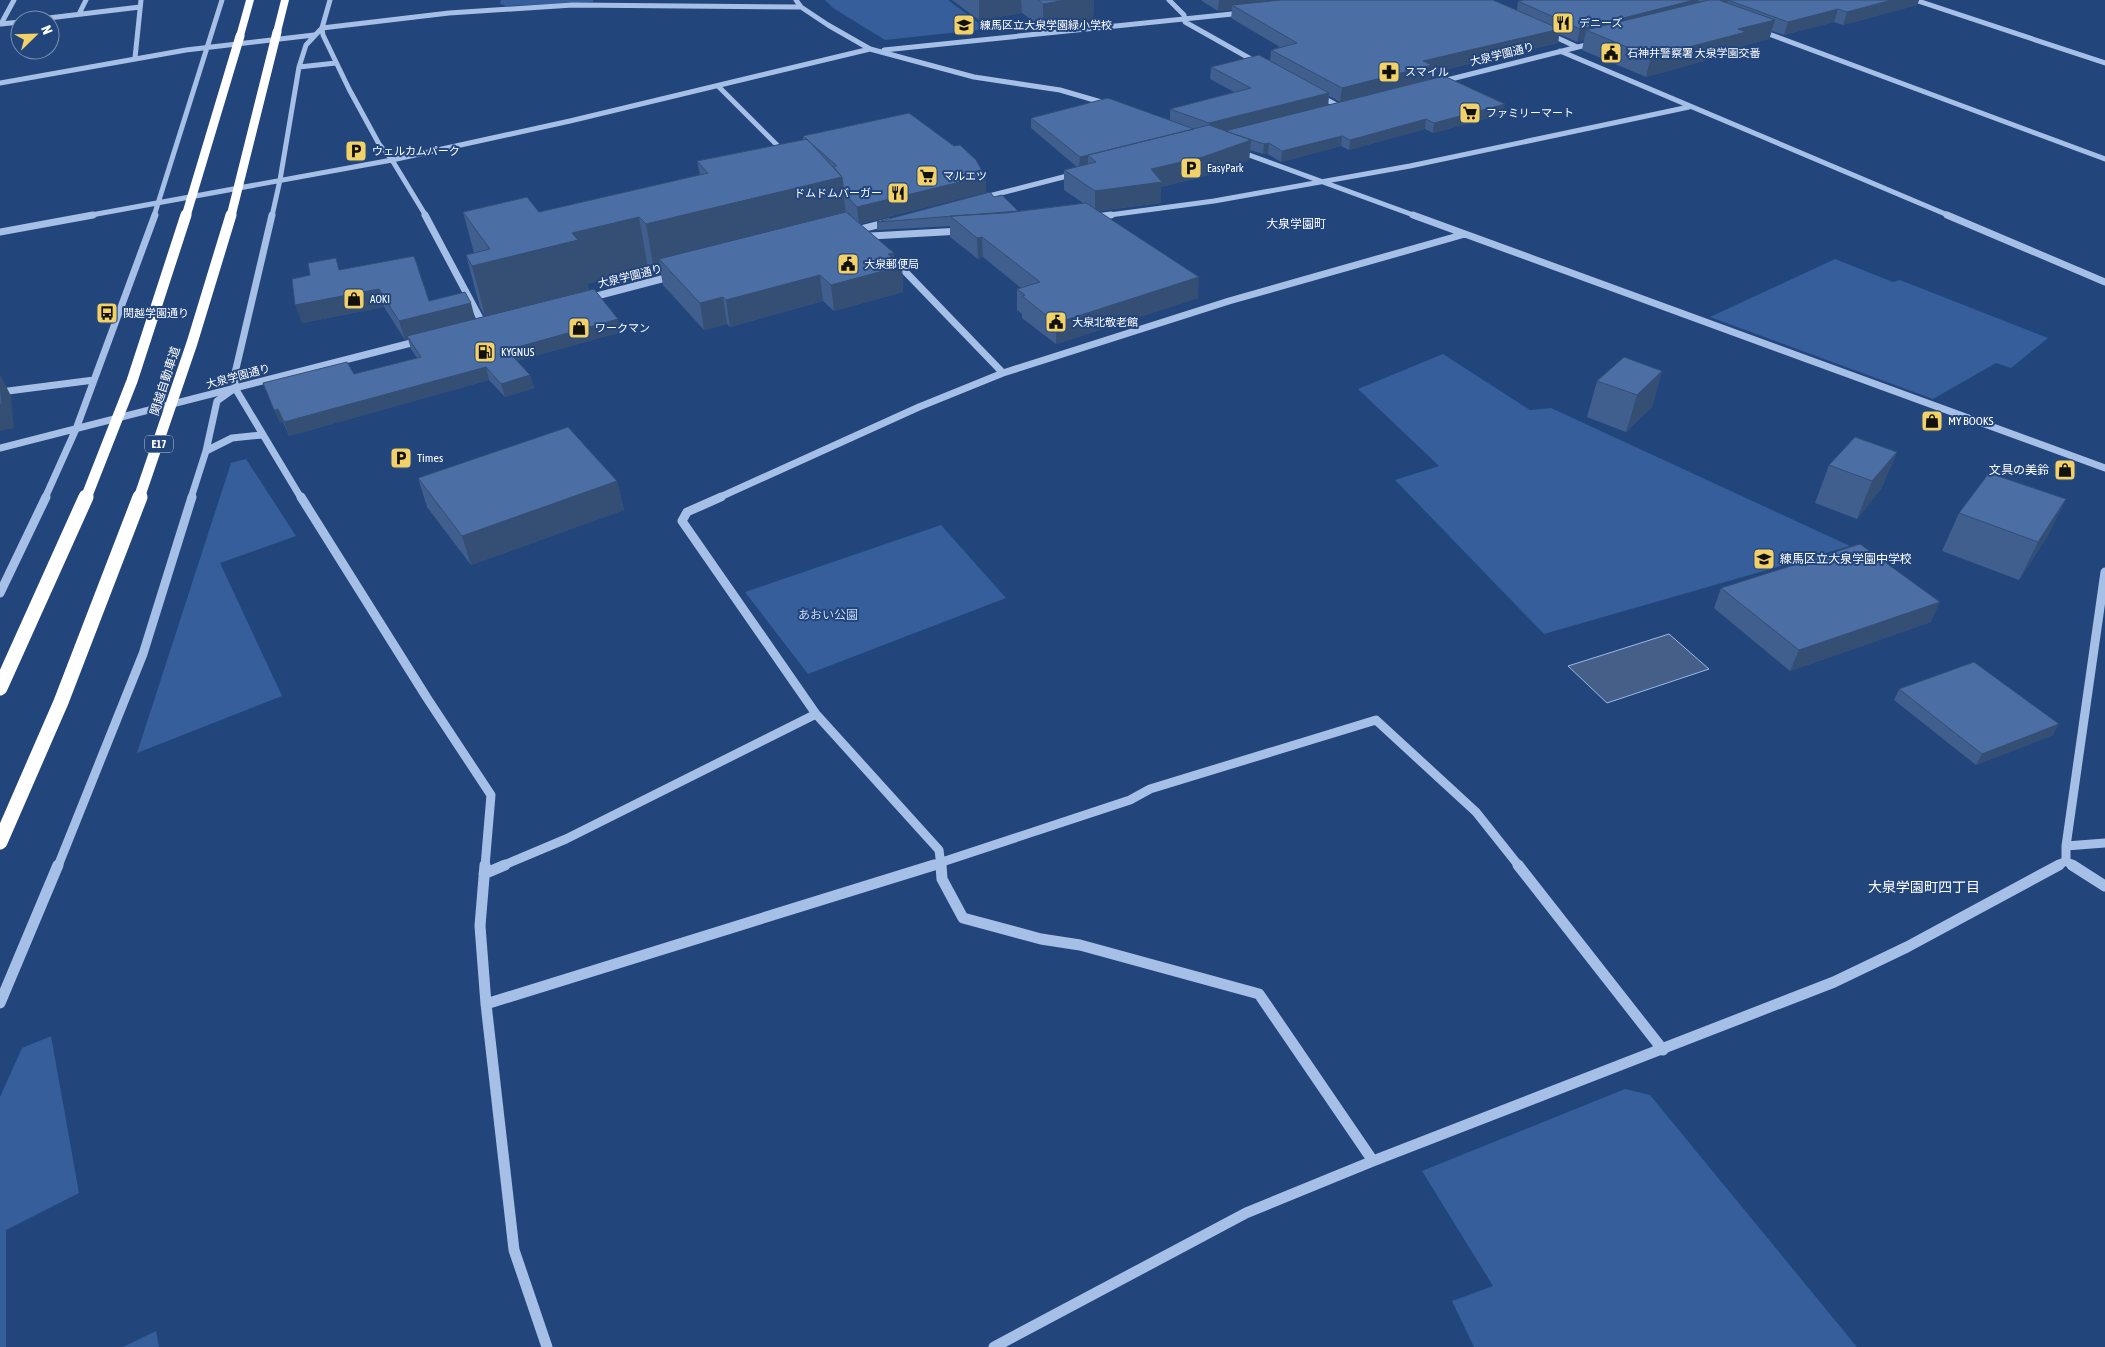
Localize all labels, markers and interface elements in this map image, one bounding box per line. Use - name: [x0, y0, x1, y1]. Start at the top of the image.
- north arrow: [10, 10, 60, 60]
- restaurant icon: デニーズ: [1551, 11, 1575, 35]
- school or university icon: 練馬区立大泉学園緑小学校: [952, 13, 976, 37]
- place label: デニーズ: [1579, 17, 1622, 29]
- place label: 練馬区立大泉学園緑小学校: [980, 19, 1112, 31]
- text: N: [38, 23, 56, 37]
- street label: 大泉学園通り: [1469, 40, 1535, 68]
- public building icon: 石神井警察署 大泉学園交番: [1599, 41, 1623, 65]
- place label: 石神井警察署 大泉学園交番: [1627, 47, 1761, 59]
- pharmacy icon: スマイル: [1377, 60, 1401, 84]
- place label: スマイル: [1405, 66, 1449, 78]
- supermarket icon: ファミリーマート: [1458, 101, 1482, 125]
- place label: ファミリーマート: [1486, 107, 1574, 119]
- parking icon: ウェルカムパーク: [344, 139, 368, 163]
- place label: ウェルカムパーク: [372, 145, 460, 157]
- parking icon: EasyPark: [1179, 156, 1203, 180]
- place label: EasyPark: [1207, 162, 1244, 174]
- supermarket icon: マルエツ: [915, 164, 939, 188]
- place label: マルエツ: [943, 170, 987, 182]
- restaurant icon: ドムドムバーガー: [886, 181, 910, 205]
- place label: ドムドムバーガー: [794, 187, 882, 199]
- district label: 大泉学園町: [1266, 217, 1326, 231]
- public building icon: 大泉郵便局: [836, 252, 860, 276]
- place label: 大泉郵便局: [864, 258, 919, 270]
- street label: 大泉学園通り: [597, 262, 663, 290]
- shop icon: AOKI: [342, 287, 366, 311]
- place label: AOKI: [370, 293, 390, 305]
- bus stop icon: 関越学園通り: [95, 301, 119, 325]
- place label: 関越学園通り: [123, 307, 189, 319]
- public building icon: 大泉北敬老館: [1044, 310, 1068, 334]
- shop icon: ワークマン: [567, 316, 591, 340]
- place label: 大泉北敬老館: [1072, 316, 1138, 328]
- place label: ワークマン: [595, 322, 650, 334]
- fuel station icon: KYGNUS: [473, 340, 497, 364]
- street label: 関越自動車道: [147, 345, 183, 417]
- place label: KYGNUS: [501, 346, 535, 358]
- street label: 大泉学園通り: [205, 362, 271, 390]
- shop icon: MY BOOKS: [1920, 409, 1944, 433]
- place label: MY BOOKS: [1948, 414, 1994, 428]
- road number: E17: [145, 436, 173, 452]
- parking icon: Times: [389, 446, 413, 470]
- place label: Times: [417, 451, 443, 465]
- shop icon: 文具の美鈴: [2053, 458, 2077, 482]
- place label: 文具の美鈴: [1989, 463, 2049, 477]
- school or university icon: 練馬区立大泉学園中学校: [1752, 547, 1776, 571]
- place label: 練馬区立大泉学園中学校: [1780, 552, 1912, 566]
- park label: あおい公園: [798, 608, 858, 622]
- district label: 大泉学園町四丁目: [1868, 879, 1980, 895]

